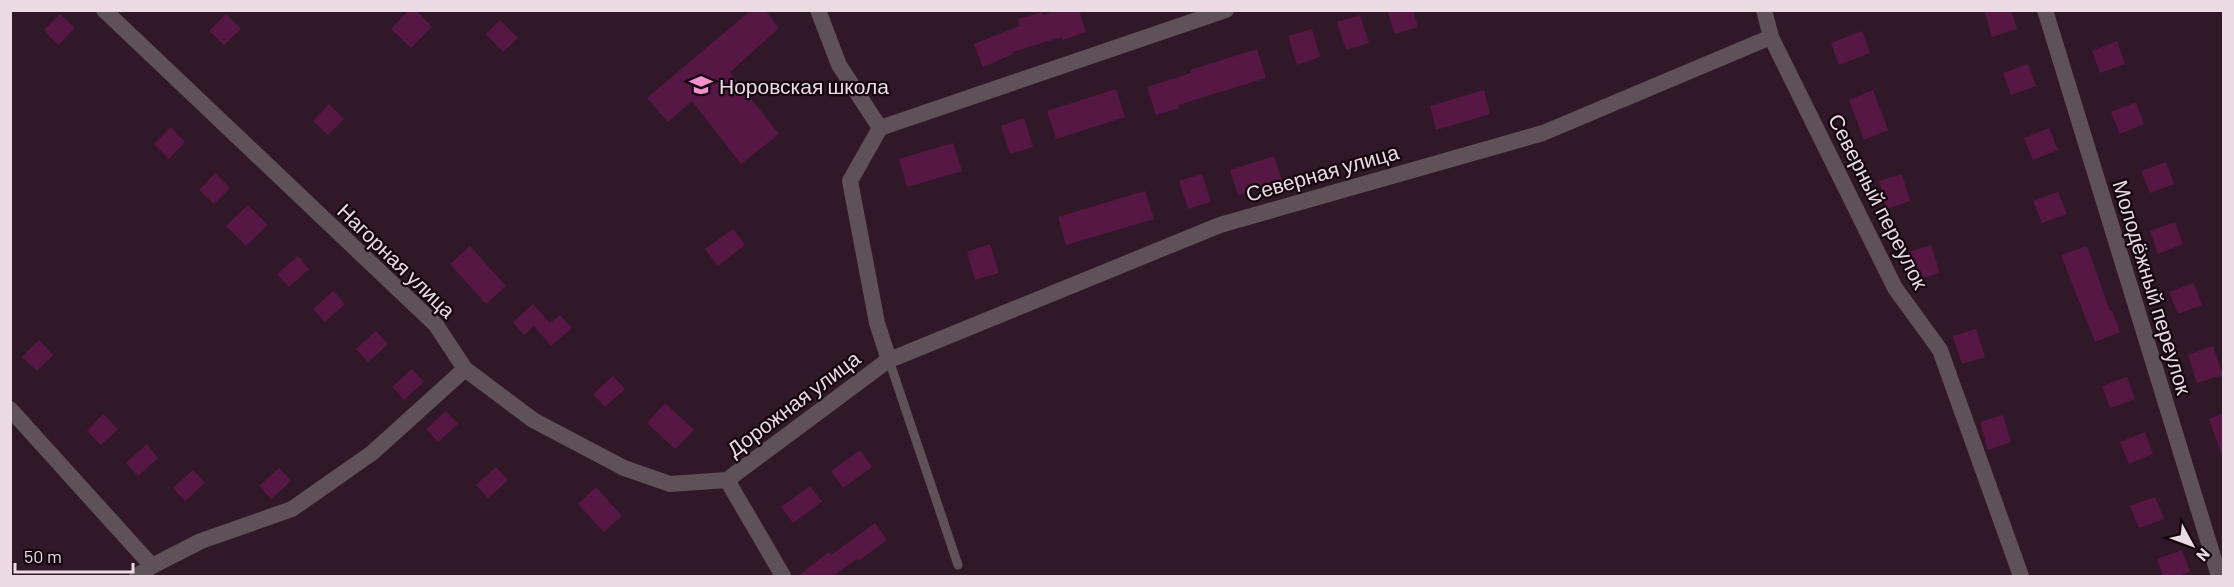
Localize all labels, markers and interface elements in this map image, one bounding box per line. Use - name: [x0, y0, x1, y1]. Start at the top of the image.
- school or university icon: Норовская школа: [688, 72, 714, 98]
- place label: Норовская школа: [719, 73, 889, 98]
- street label: Северный переулок: [1824, 109, 1934, 294]
- street label: Северная улица: [1243, 138, 1402, 206]
- street label: Молодёжный переулок: [2108, 177, 2198, 398]
- street label: Нагорная улица: [333, 198, 461, 323]
- street label: Дорожная улица: [722, 345, 865, 461]
- north arrow: [2162, 515, 2222, 575]
- scale bar: [15, 536, 134, 574]
- text: 50 m: [24, 545, 62, 567]
- text: N: [2193, 545, 2214, 565]

